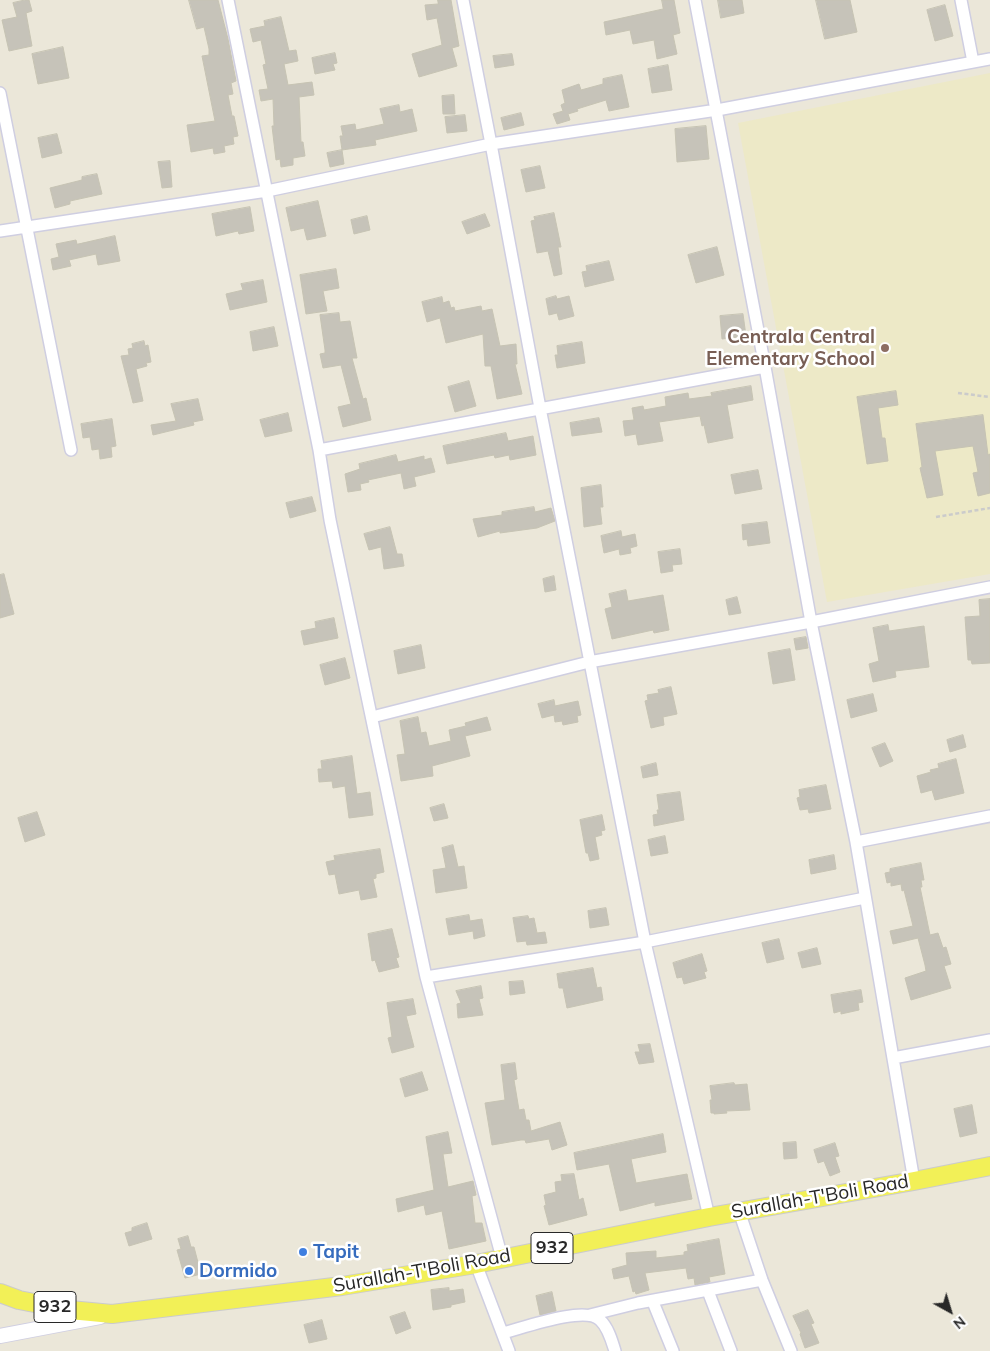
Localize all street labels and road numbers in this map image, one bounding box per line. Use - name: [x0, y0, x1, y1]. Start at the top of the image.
- street label: Surallah-T'Boli Road: [729, 1170, 911, 1224]
- road number: 932: [531, 1232, 573, 1264]
- street label: Surallah-T'Boli Road: [331, 1244, 513, 1298]
- road number: 932: [34, 1291, 76, 1322]

